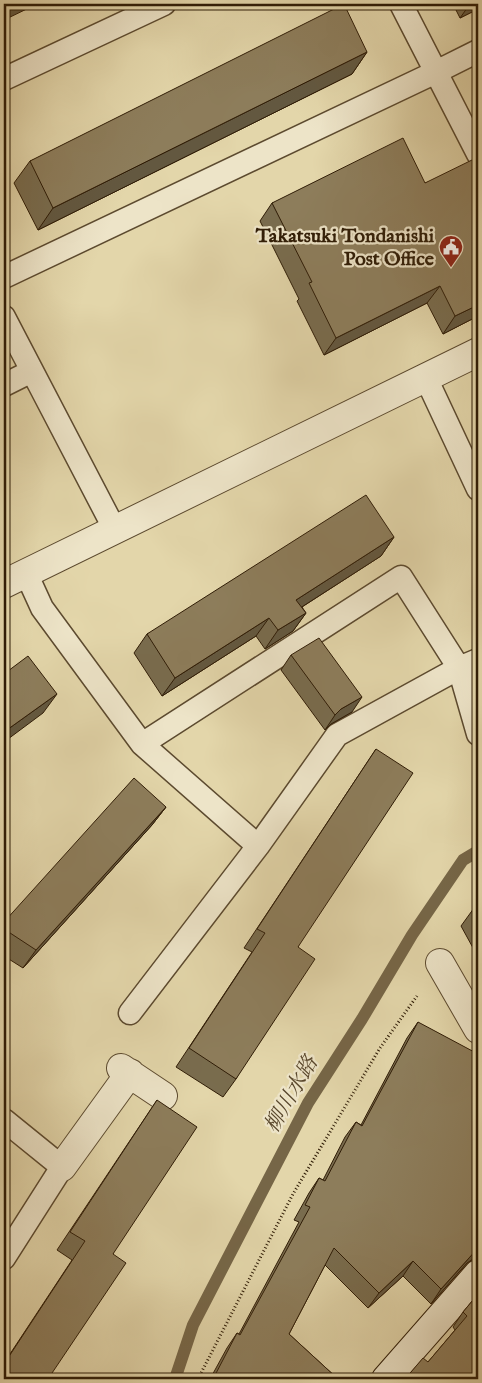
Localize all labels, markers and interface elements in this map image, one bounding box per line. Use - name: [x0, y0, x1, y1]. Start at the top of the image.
- place label: Takatsuki Tondanishi Post Office: [255, 224, 435, 272]
- public building icon: Takatsuki Tondanishi Post Office: [438, 234, 464, 268]
- water label: 柳川水路: [259, 1050, 326, 1138]

